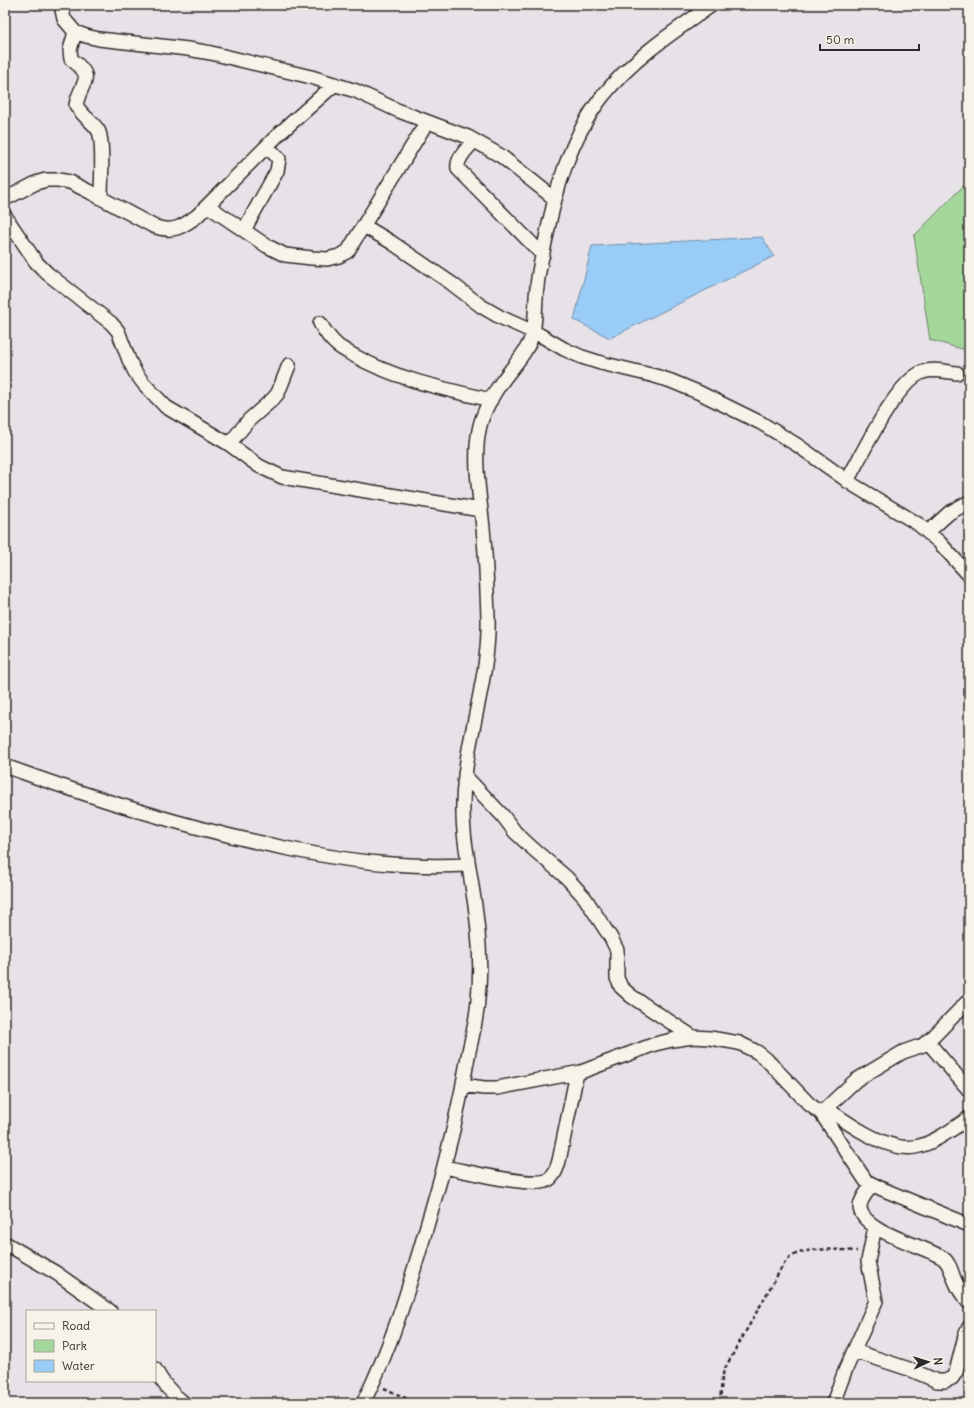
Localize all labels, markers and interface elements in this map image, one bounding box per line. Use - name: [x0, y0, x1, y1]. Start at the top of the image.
- scale bar: [820, 26, 919, 52]
- text: 50 m: [826, 32, 855, 47]
- legend: [26, 1310, 156, 1382]
- text: Road: [62, 1318, 90, 1333]
- text: Park: [62, 1338, 87, 1353]
- north arrow: [908, 1342, 948, 1382]
- text: N: [931, 1357, 945, 1366]
- text: Water: [62, 1358, 95, 1373]

